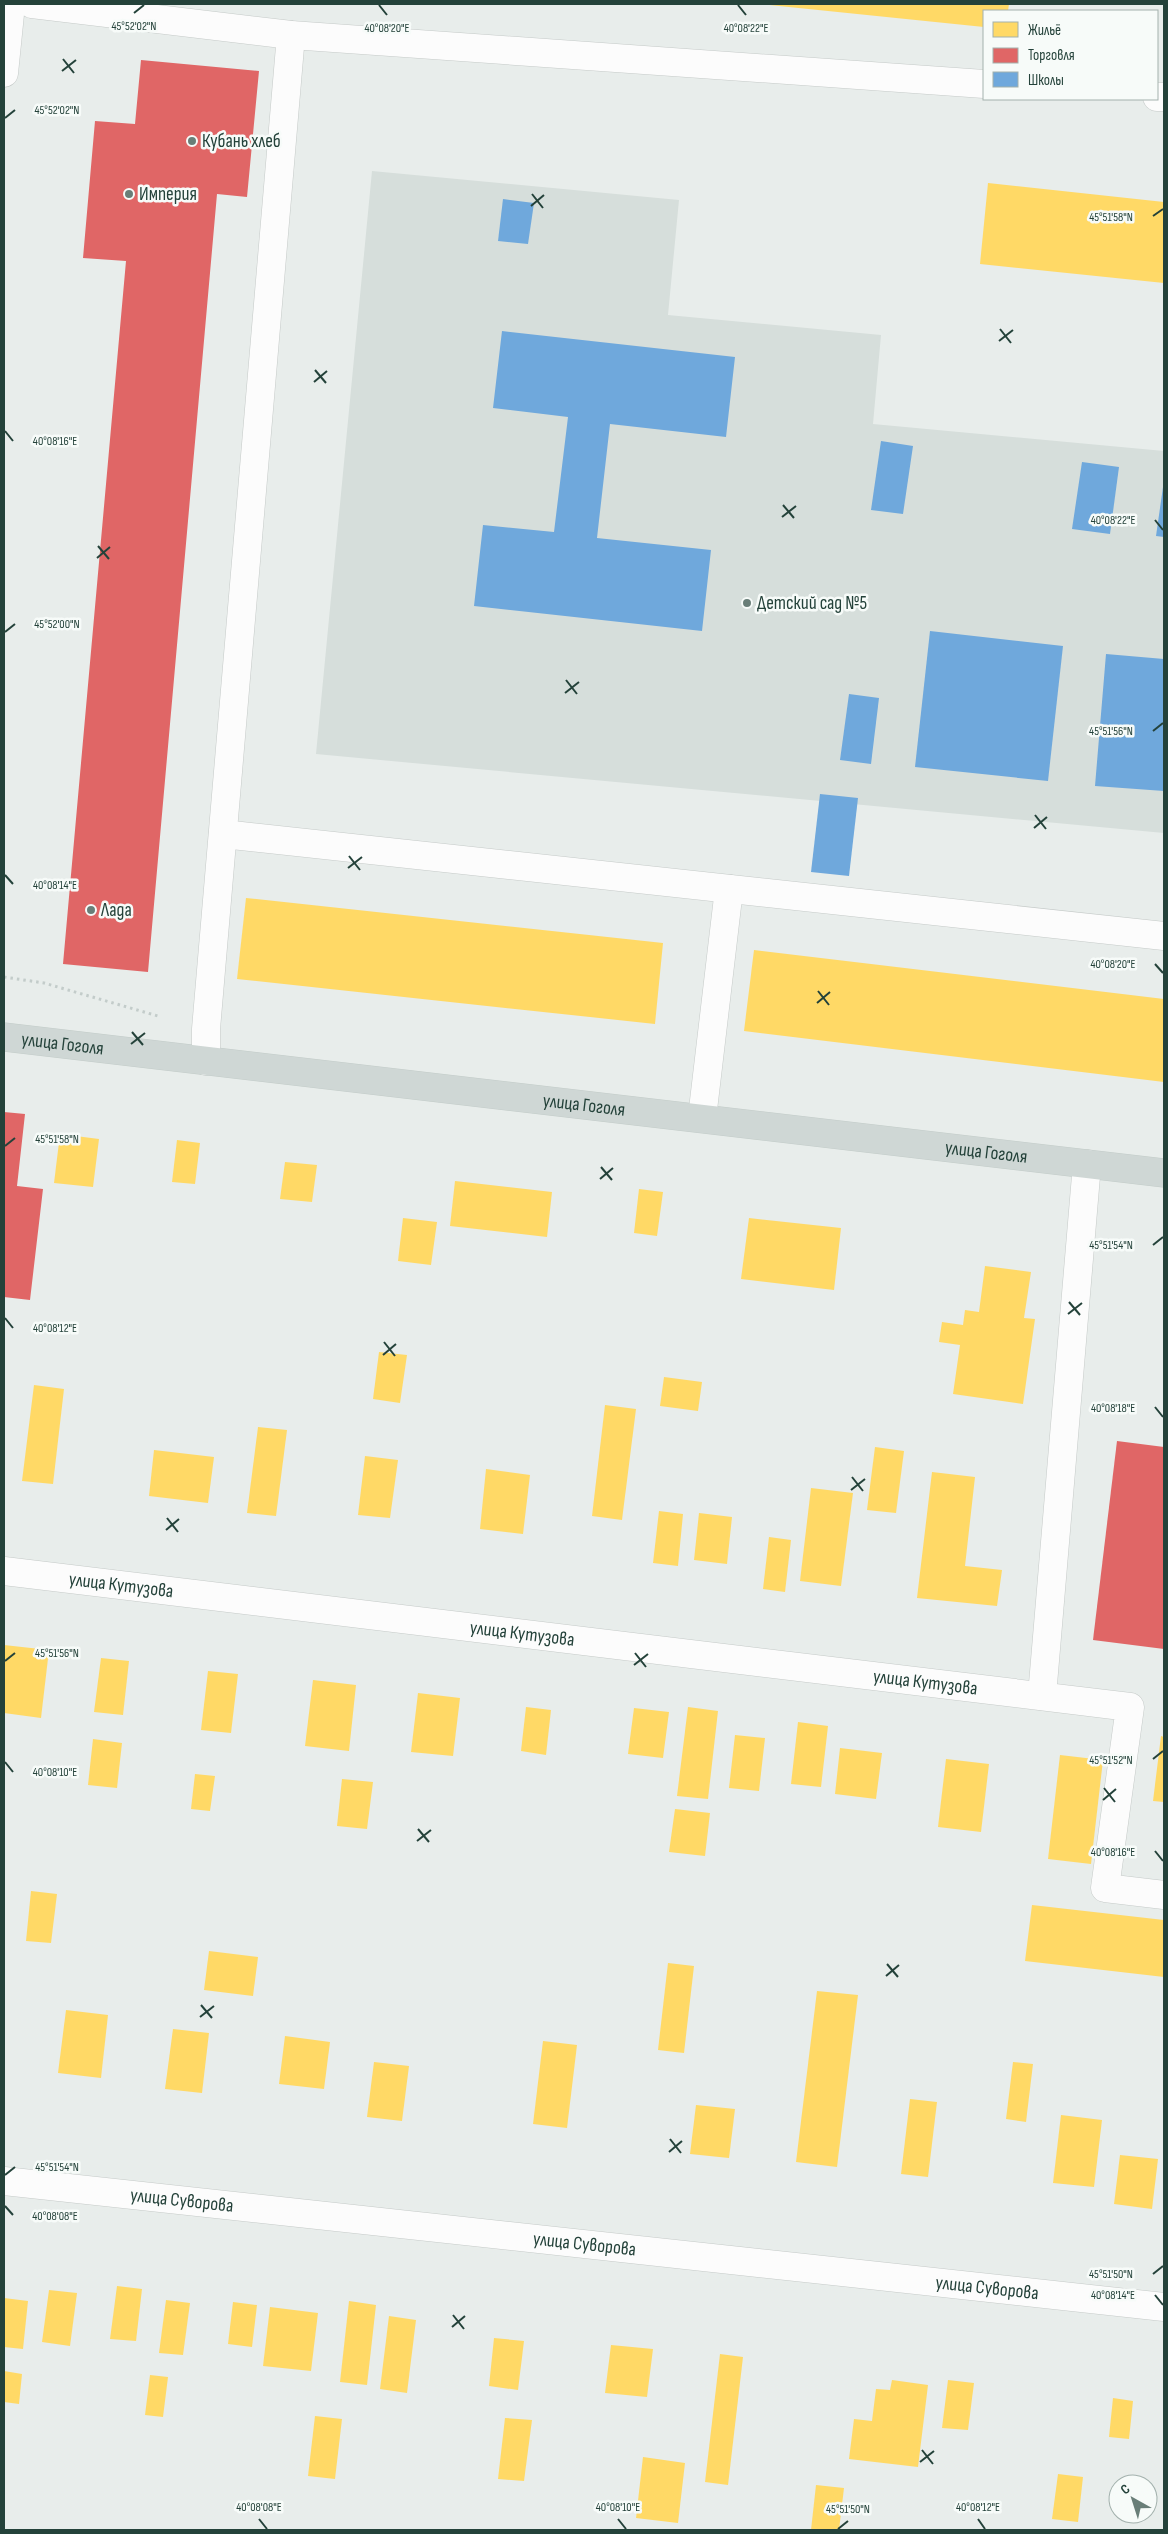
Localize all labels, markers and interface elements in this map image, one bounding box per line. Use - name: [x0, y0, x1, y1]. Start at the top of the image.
- legend: [983, 10, 1158, 100]
- text: 45°52'02"N: [111, 19, 157, 34]
- text: 40°08'20"E: [364, 21, 410, 36]
- text: 40°08'22"E: [724, 21, 768, 36]
- text: Жильё: [1028, 21, 1061, 40]
- text: Торговля: [1028, 46, 1075, 65]
- text: Школы: [1028, 71, 1064, 90]
- text: 45°52'02"N: [34, 103, 80, 118]
- place label: Кубань хлеб: [202, 130, 281, 153]
- marker: Кубань хлеб: [186, 135, 198, 147]
- place label: Империя: [139, 183, 197, 206]
- marker: Империя: [123, 188, 135, 200]
- text: 45°51'58"N: [1089, 210, 1133, 225]
- text: 40°08'16"E: [33, 434, 77, 449]
- text: 40°08'22"E: [1091, 513, 1135, 528]
- place label: Детский сад №5: [757, 592, 867, 615]
- marker: Детский сад №5: [741, 597, 753, 609]
- text: 45°52'00"N: [34, 617, 80, 632]
- text: 45°51'56"N: [1089, 724, 1133, 739]
- text: 40°08'14"E: [33, 878, 77, 893]
- place label: Лада: [100, 899, 132, 922]
- marker: Лада: [85, 904, 97, 916]
- text: 40°08'20"E: [1090, 957, 1136, 972]
- street label: улица Гоголя: [20, 1028, 105, 1060]
- street label: улица Гоголя: [542, 1089, 626, 1121]
- text: 45°51'58"N: [35, 1132, 79, 1147]
- street label: улица Гоголя: [944, 1136, 1029, 1168]
- text: 45°51'54"N: [1089, 1238, 1133, 1253]
- text: 40°08'12"E: [33, 1321, 77, 1336]
- text: 40°08'18"E: [1091, 1401, 1135, 1416]
- street label: улица Кутузова: [68, 1567, 175, 1603]
- street label: улица Кутузова: [469, 1616, 576, 1651]
- text: 45°51'56"N: [35, 1646, 79, 1661]
- street label: улица Кутузова: [872, 1665, 979, 1700]
- text: 45°51'52"N: [1089, 1753, 1133, 1768]
- text: 40°08'10"E: [33, 1765, 77, 1780]
- text: 40°08'16"E: [1091, 1845, 1135, 1860]
- text: 45°51'54"N: [35, 2160, 79, 2175]
- street label: улица Суворова: [129, 2183, 235, 2217]
- text: 40°08'08"E: [32, 2209, 78, 2224]
- street label: улица Суворова: [532, 2227, 637, 2261]
- text: 45°51'50"N: [1089, 2267, 1133, 2282]
- street label: улица Суворова: [935, 2271, 1040, 2305]
- text: 40°08'14"E: [1091, 2288, 1135, 2303]
- north arrow: [1108, 2474, 1158, 2524]
- text: С: [1117, 2480, 1133, 2498]
- text: 40°08'08"E: [236, 2500, 282, 2515]
- text: 40°08'10"E: [596, 2500, 640, 2515]
- text: 40°08'12"E: [956, 2500, 1000, 2515]
- text: 45°51'50"N: [826, 2502, 870, 2517]

